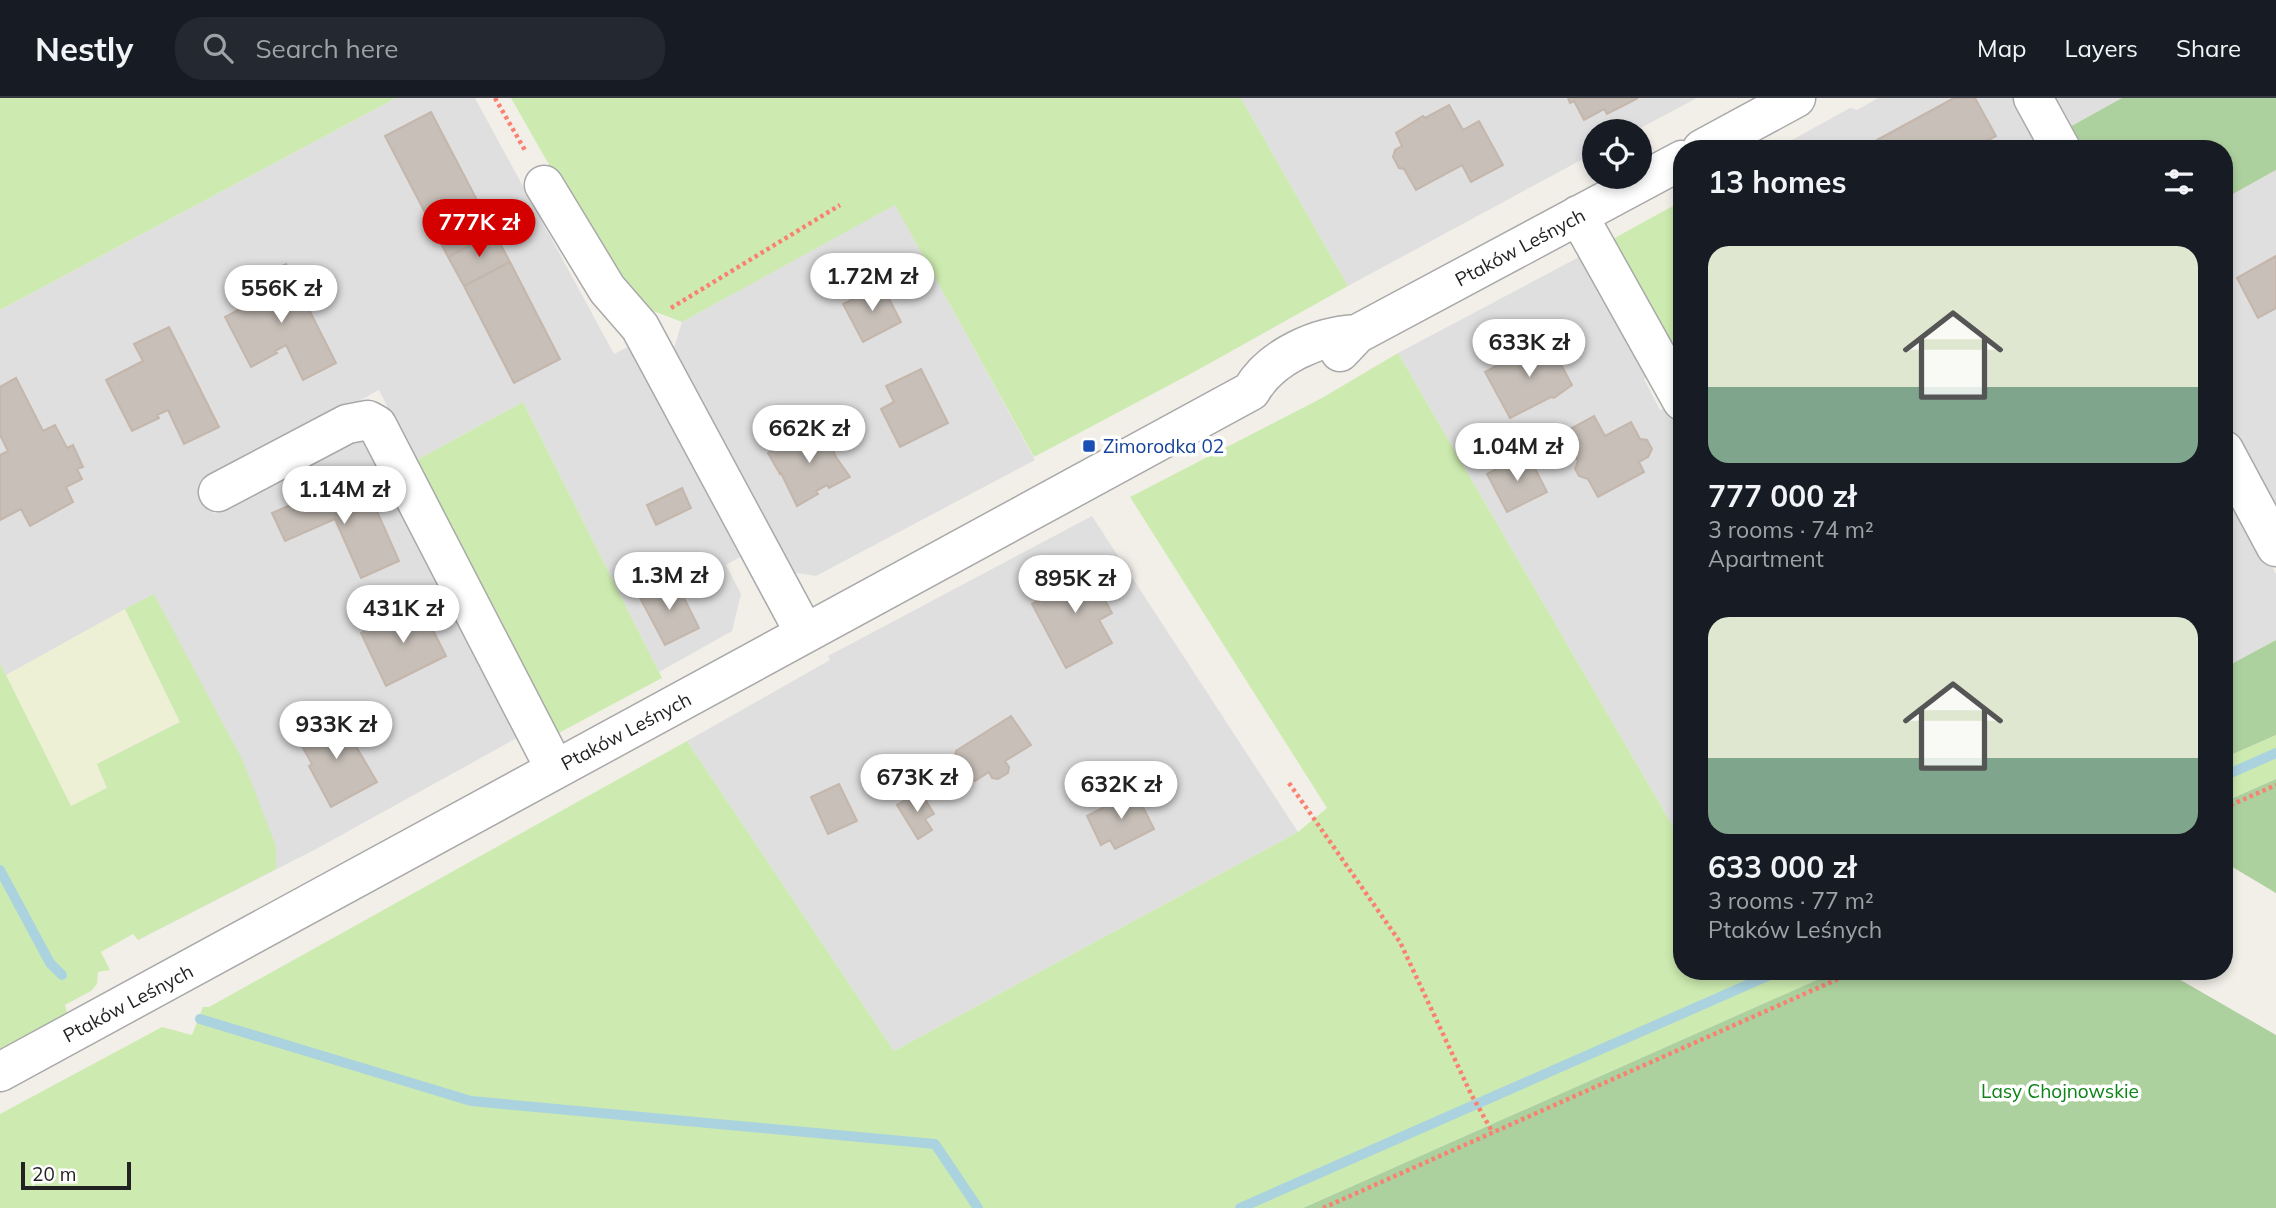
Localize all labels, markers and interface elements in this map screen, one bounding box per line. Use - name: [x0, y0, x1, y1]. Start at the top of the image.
- search box: [175, 17, 665, 80]
- text: Nestly: [35, 28, 133, 69]
- icon: search: [199, 29, 237, 67]
- text: Search here: [255, 32, 398, 65]
- text: Map: [1977, 33, 2026, 63]
- text: Layers: [2064, 33, 2138, 63]
- text: Share: [2176, 33, 2241, 63]
- map controls: [1582, 119, 1652, 189]
- button: locate: [1582, 119, 1652, 189]
- text: 13 homes: [1708, 163, 1847, 201]
- icon: filters: [2160, 163, 2198, 201]
- pin: 777K zł: [414, 200, 544, 259]
- street label: Ptaków Leśnych: [1451, 203, 1589, 291]
- text: 777K zł: [438, 207, 520, 236]
- pin: 1.72M zł: [800, 254, 944, 313]
- text: 1.72M zł: [826, 261, 918, 290]
- pin: 556K zł: [216, 266, 346, 325]
- text: 556K zł: [240, 273, 322, 302]
- icon: home: [1890, 292, 2016, 418]
- pin: 633K zł: [1464, 320, 1594, 379]
- text: 633K zł: [1488, 327, 1570, 356]
- pin: 662K zł: [744, 406, 874, 465]
- text: 662K zł: [768, 413, 850, 442]
- pin: 1.04M zł: [1445, 424, 1589, 483]
- text: 1.04M zł: [1471, 431, 1563, 460]
- place label: Zimorodka 02: [1103, 434, 1224, 458]
- marker: Zimorodka 02: [1081, 438, 1097, 454]
- pin: 1.14M zł: [272, 466, 416, 526]
- text: 1.14M zł: [298, 474, 390, 503]
- text: 777 000 zł: [1708, 477, 1856, 515]
- text: 3 rooms · 74 m²: [1708, 515, 1874, 544]
- text: Apartment: [1708, 544, 1824, 573]
- pin: 1.3M zł: [604, 552, 734, 612]
- pin: 895K zł: [1010, 556, 1140, 615]
- text: 1.3M zł: [630, 560, 708, 589]
- text: 895K zł: [1034, 563, 1116, 592]
- pin: 431K zł: [338, 586, 468, 645]
- text: 431K zł: [362, 593, 444, 622]
- icon: home: [1890, 663, 2016, 789]
- street label: Ptaków Leśnych: [557, 687, 695, 775]
- pin: 933K zł: [271, 702, 401, 761]
- text: 933K zł: [295, 709, 377, 738]
- pin: 673K zł: [852, 754, 982, 814]
- text: 673K zł: [876, 762, 958, 791]
- pin: 632K zł: [1056, 762, 1186, 821]
- text: 632K zł: [1080, 769, 1162, 798]
- text: 633 000 zł: [1708, 848, 1856, 886]
- text: 3 rooms · 77 m²: [1708, 886, 1874, 915]
- text: Ptaków Leśnych: [1708, 915, 1882, 944]
- street label: Ptaków Leśnych: [59, 959, 197, 1047]
- park label: Lasy Chojnowskie: [1981, 1079, 2139, 1103]
- scale bar: [21, 1159, 131, 1191]
- text: 20 m: [32, 1162, 76, 1186]

